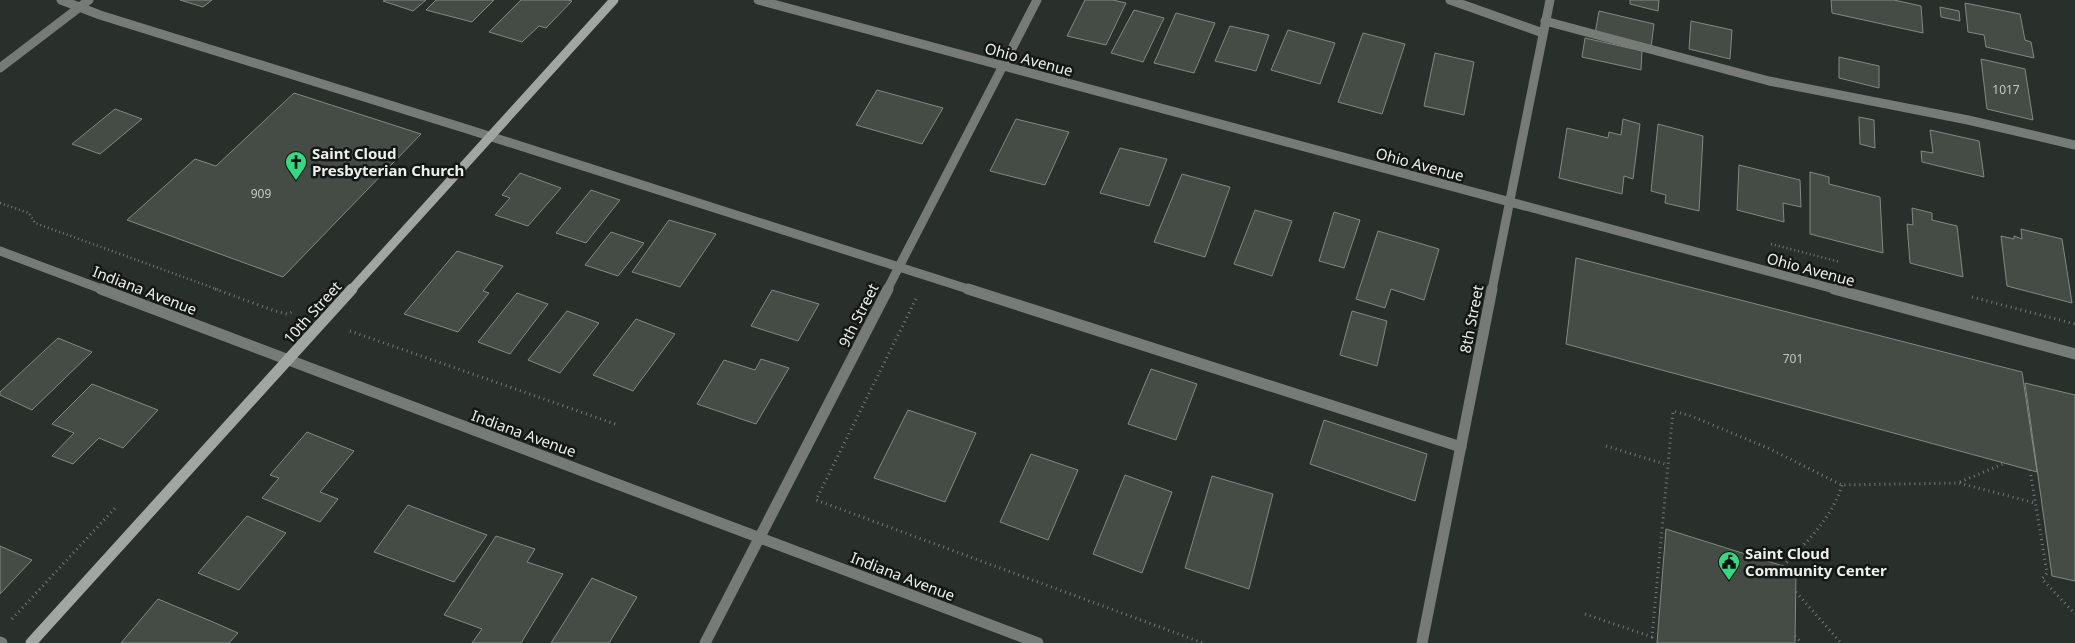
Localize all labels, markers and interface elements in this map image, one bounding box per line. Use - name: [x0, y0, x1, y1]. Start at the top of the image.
- street label: Ohio Avenue: [983, 38, 1075, 80]
- house number: 1017: [1992, 81, 2020, 98]
- place label: Saint Cloud Presbyterian Church: [312, 143, 464, 180]
- street label: Ohio Avenue: [1374, 143, 1466, 185]
- church icon: Saint Cloud Presbyterian Church: [284, 150, 308, 181]
- house number: 909: [251, 185, 271, 202]
- street label: Ohio Avenue: [1765, 248, 1857, 290]
- street label: Indiana Avenue: [90, 261, 200, 319]
- street label: 10th Street: [279, 276, 346, 348]
- street label: 9th Street: [833, 279, 883, 350]
- street label: 8th Street: [1455, 283, 1488, 355]
- house number: 701: [1783, 350, 1803, 367]
- street label: Indiana Avenue: [469, 405, 579, 461]
- place label: Saint Cloud Community Center: [1745, 543, 1887, 580]
- street label: Indiana Avenue: [848, 547, 958, 605]
- public building icon: Saint Cloud Community Center: [1717, 550, 1741, 581]

